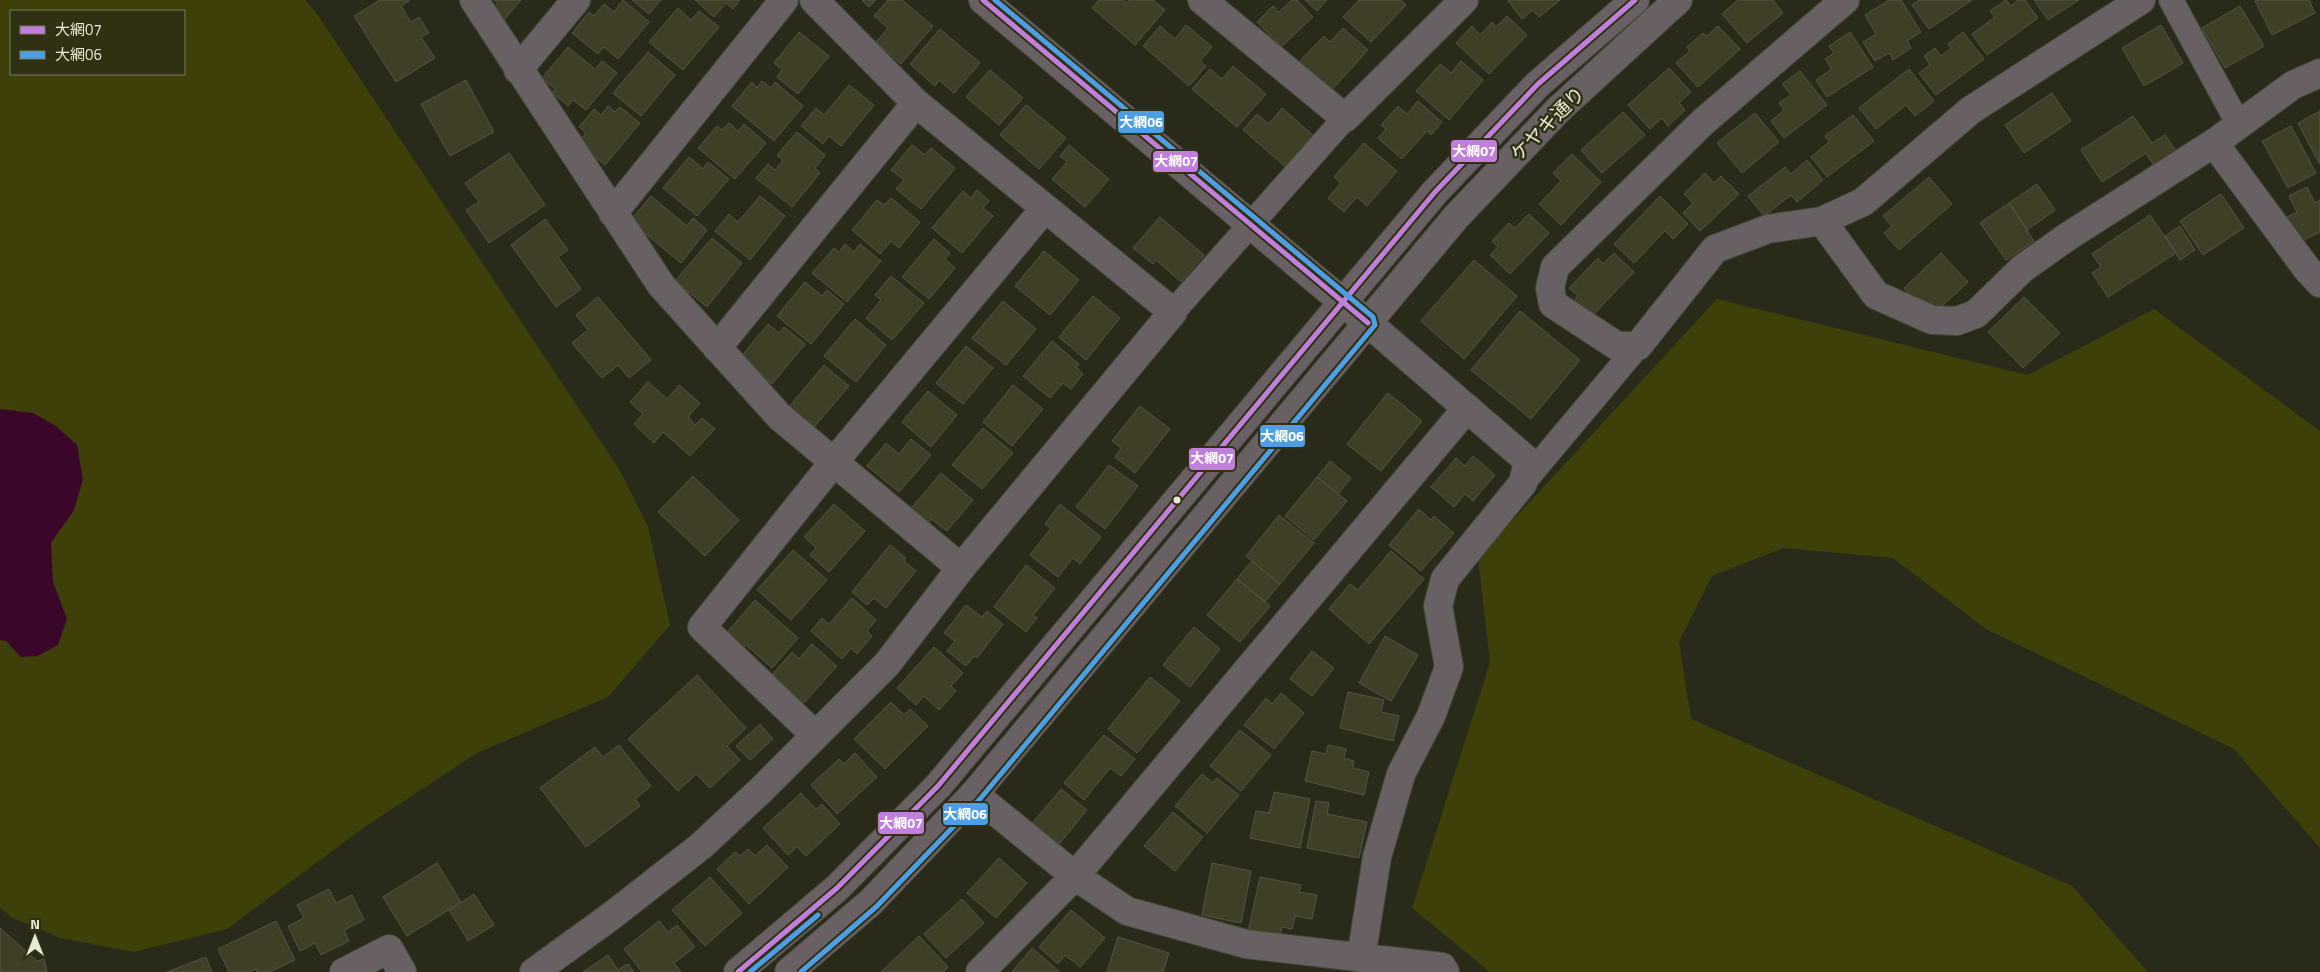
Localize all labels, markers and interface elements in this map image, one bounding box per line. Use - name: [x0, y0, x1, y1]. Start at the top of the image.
- legend: [10, 10, 185, 75]
- text: 大網07: [55, 18, 102, 41]
- text: 大網06: [55, 43, 102, 66]
- street label: ケヤキ通り: [1503, 79, 1591, 167]
- line badge: 大網06: [1117, 110, 1165, 134]
- text: 大網06: [1119, 111, 1163, 132]
- line badge: 大網07: [1450, 139, 1498, 163]
- text: 大網07: [1452, 140, 1496, 161]
- line badge: 大網07: [1152, 150, 1199, 173]
- text: 大網07: [1154, 150, 1198, 171]
- line badge: 大網06: [1259, 424, 1306, 448]
- text: 大網06: [1260, 425, 1304, 446]
- line badge: 大網07: [1188, 447, 1236, 471]
- text: 大網07: [1190, 447, 1234, 468]
- unlabelled marker: [1172, 495, 1182, 505]
- line badge: 大網06: [942, 802, 989, 826]
- text: 大網06: [943, 803, 987, 824]
- line badge: 大網07: [877, 811, 925, 835]
- text: 大網07: [879, 812, 923, 833]
- north arrow: [10, 912, 60, 962]
- text: N: [30, 913, 40, 934]

